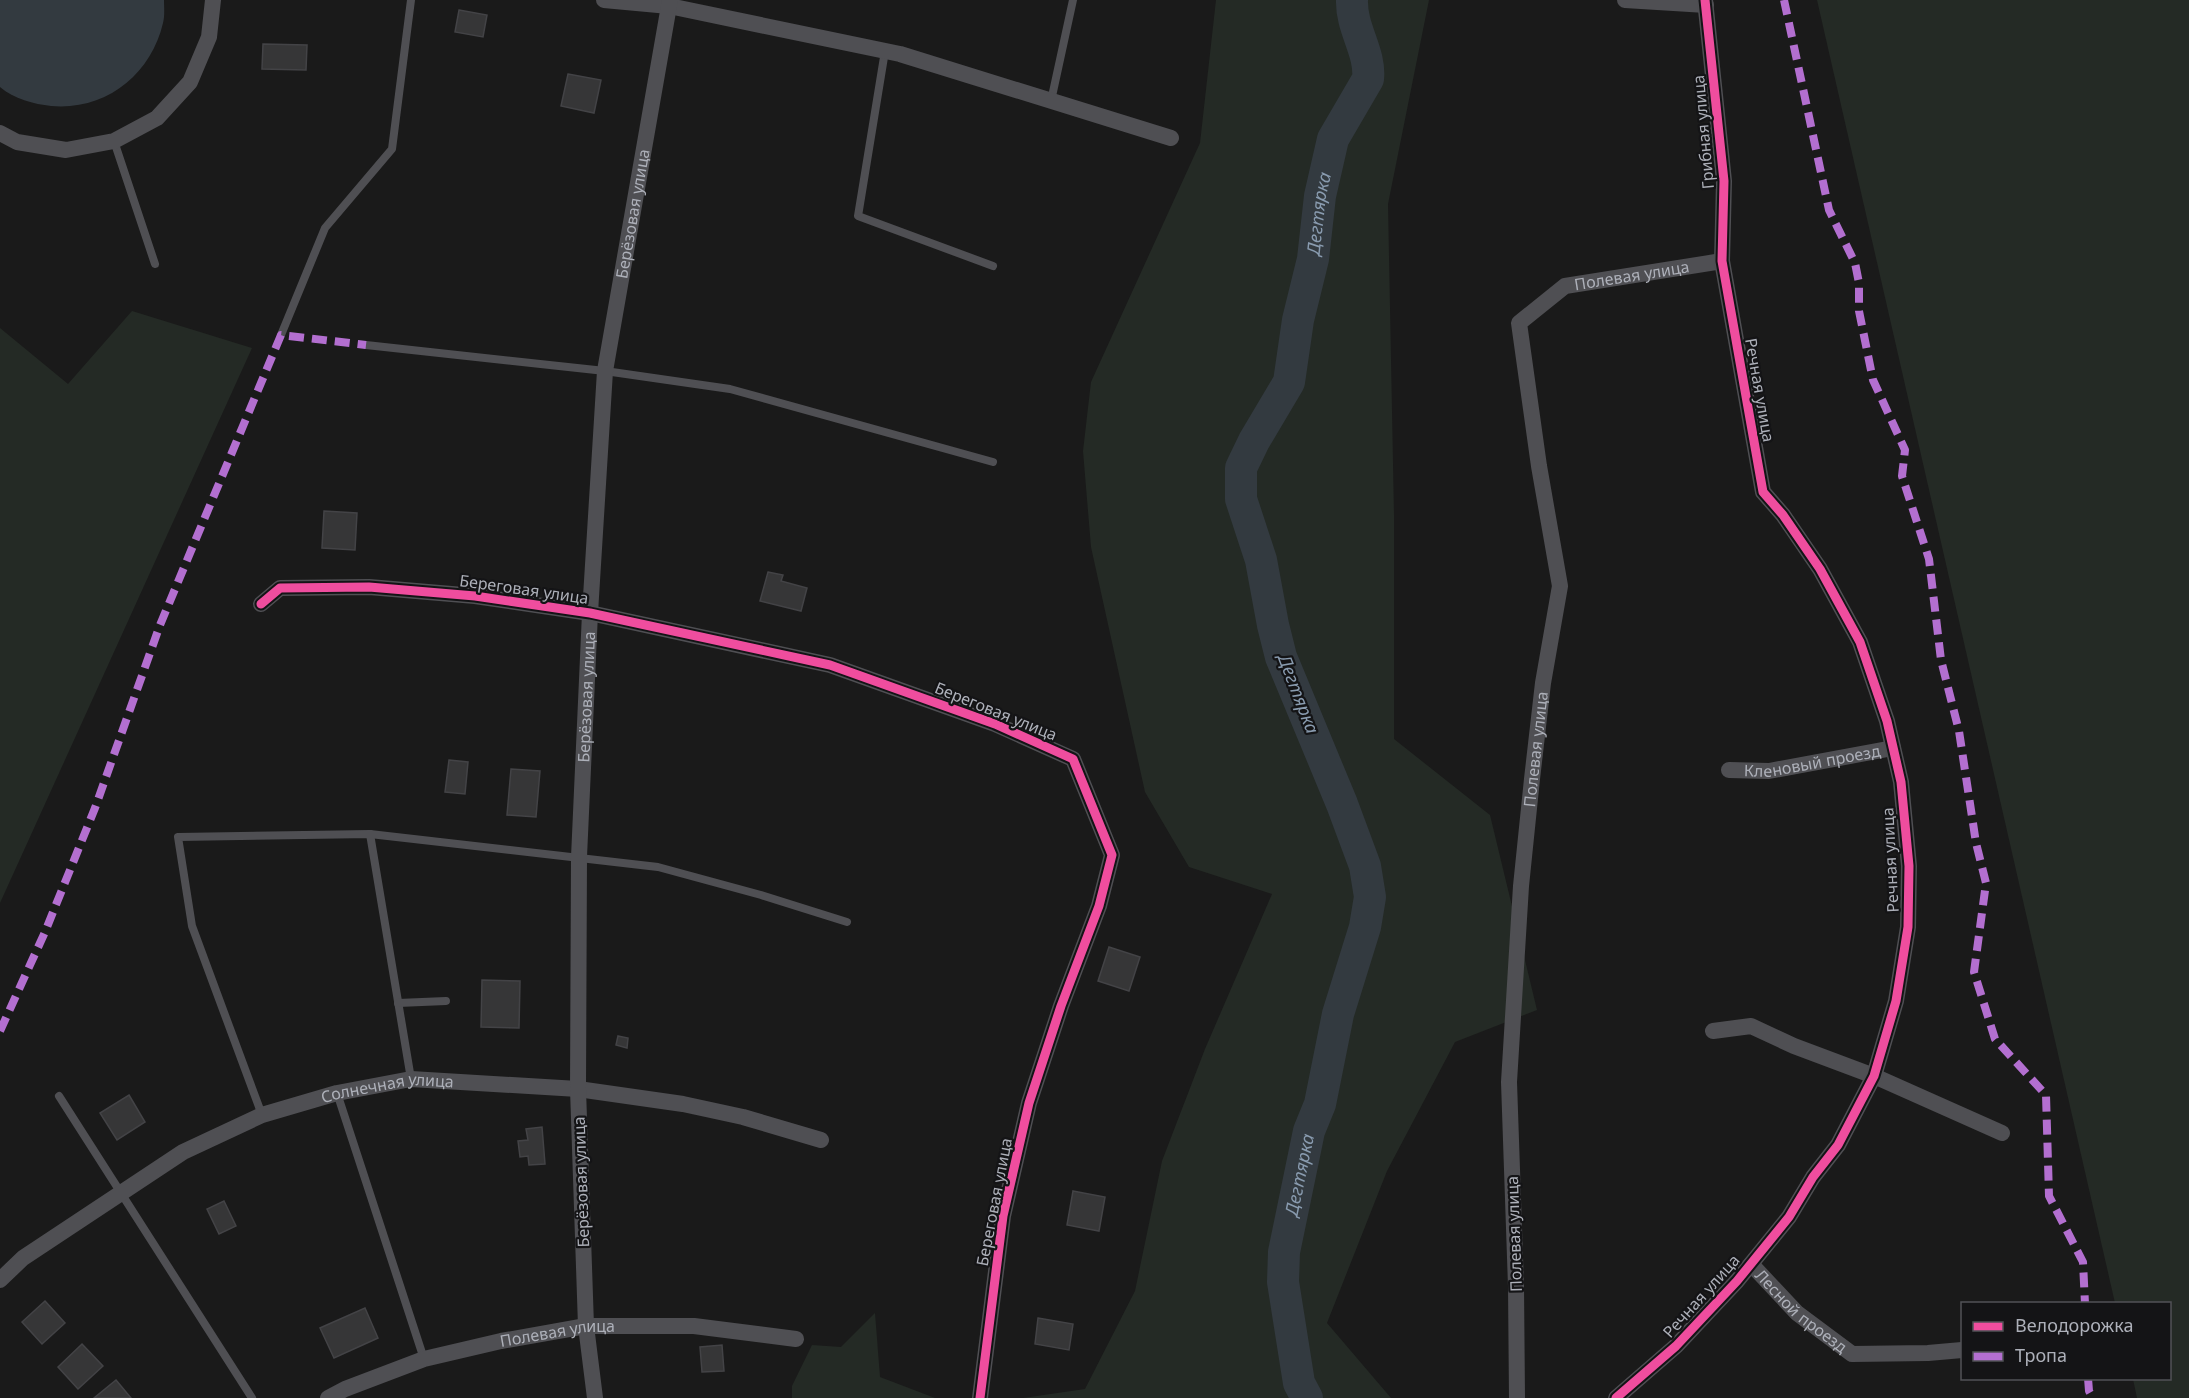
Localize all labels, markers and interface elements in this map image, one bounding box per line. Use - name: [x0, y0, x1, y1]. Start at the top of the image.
- street label: Грибная улица: [1687, 74, 1719, 190]
- street label: Берёзовая улица: [610, 147, 655, 280]
- water label: Дегтярка: [1300, 170, 1336, 258]
- street label: Полевая улица: [1573, 255, 1691, 295]
- street label: Речная улица: [1740, 336, 1780, 444]
- street label: Береговая улица: [458, 569, 590, 609]
- street label: Берёзовая улица: [572, 631, 600, 763]
- water label: Дегтярка: [1272, 649, 1325, 737]
- street label: Береговая улица: [932, 676, 1060, 746]
- street label: Полевая улица: [1518, 690, 1553, 808]
- street label: Кленовый проезд: [1744, 740, 1882, 782]
- street label: Речная улица: [1876, 807, 1904, 913]
- street label: Солнечная улица: [318, 1068, 454, 1108]
- street label: Берёзовая улица: [568, 1116, 594, 1248]
- water label: Дегтярка: [1278, 1131, 1319, 1220]
- street label: Береговая улица: [971, 1136, 1017, 1268]
- street label: Полевая улица: [1501, 1176, 1527, 1292]
- street label: Речная улица: [1658, 1250, 1744, 1342]
- street label: Лесной проезд: [1750, 1264, 1852, 1358]
- legend: [1961, 1302, 2171, 1380]
- text: Велодорожка: [2015, 1313, 2133, 1337]
- street label: Полевая улица: [498, 1315, 615, 1352]
- text: Тропа: [2015, 1343, 2067, 1367]

